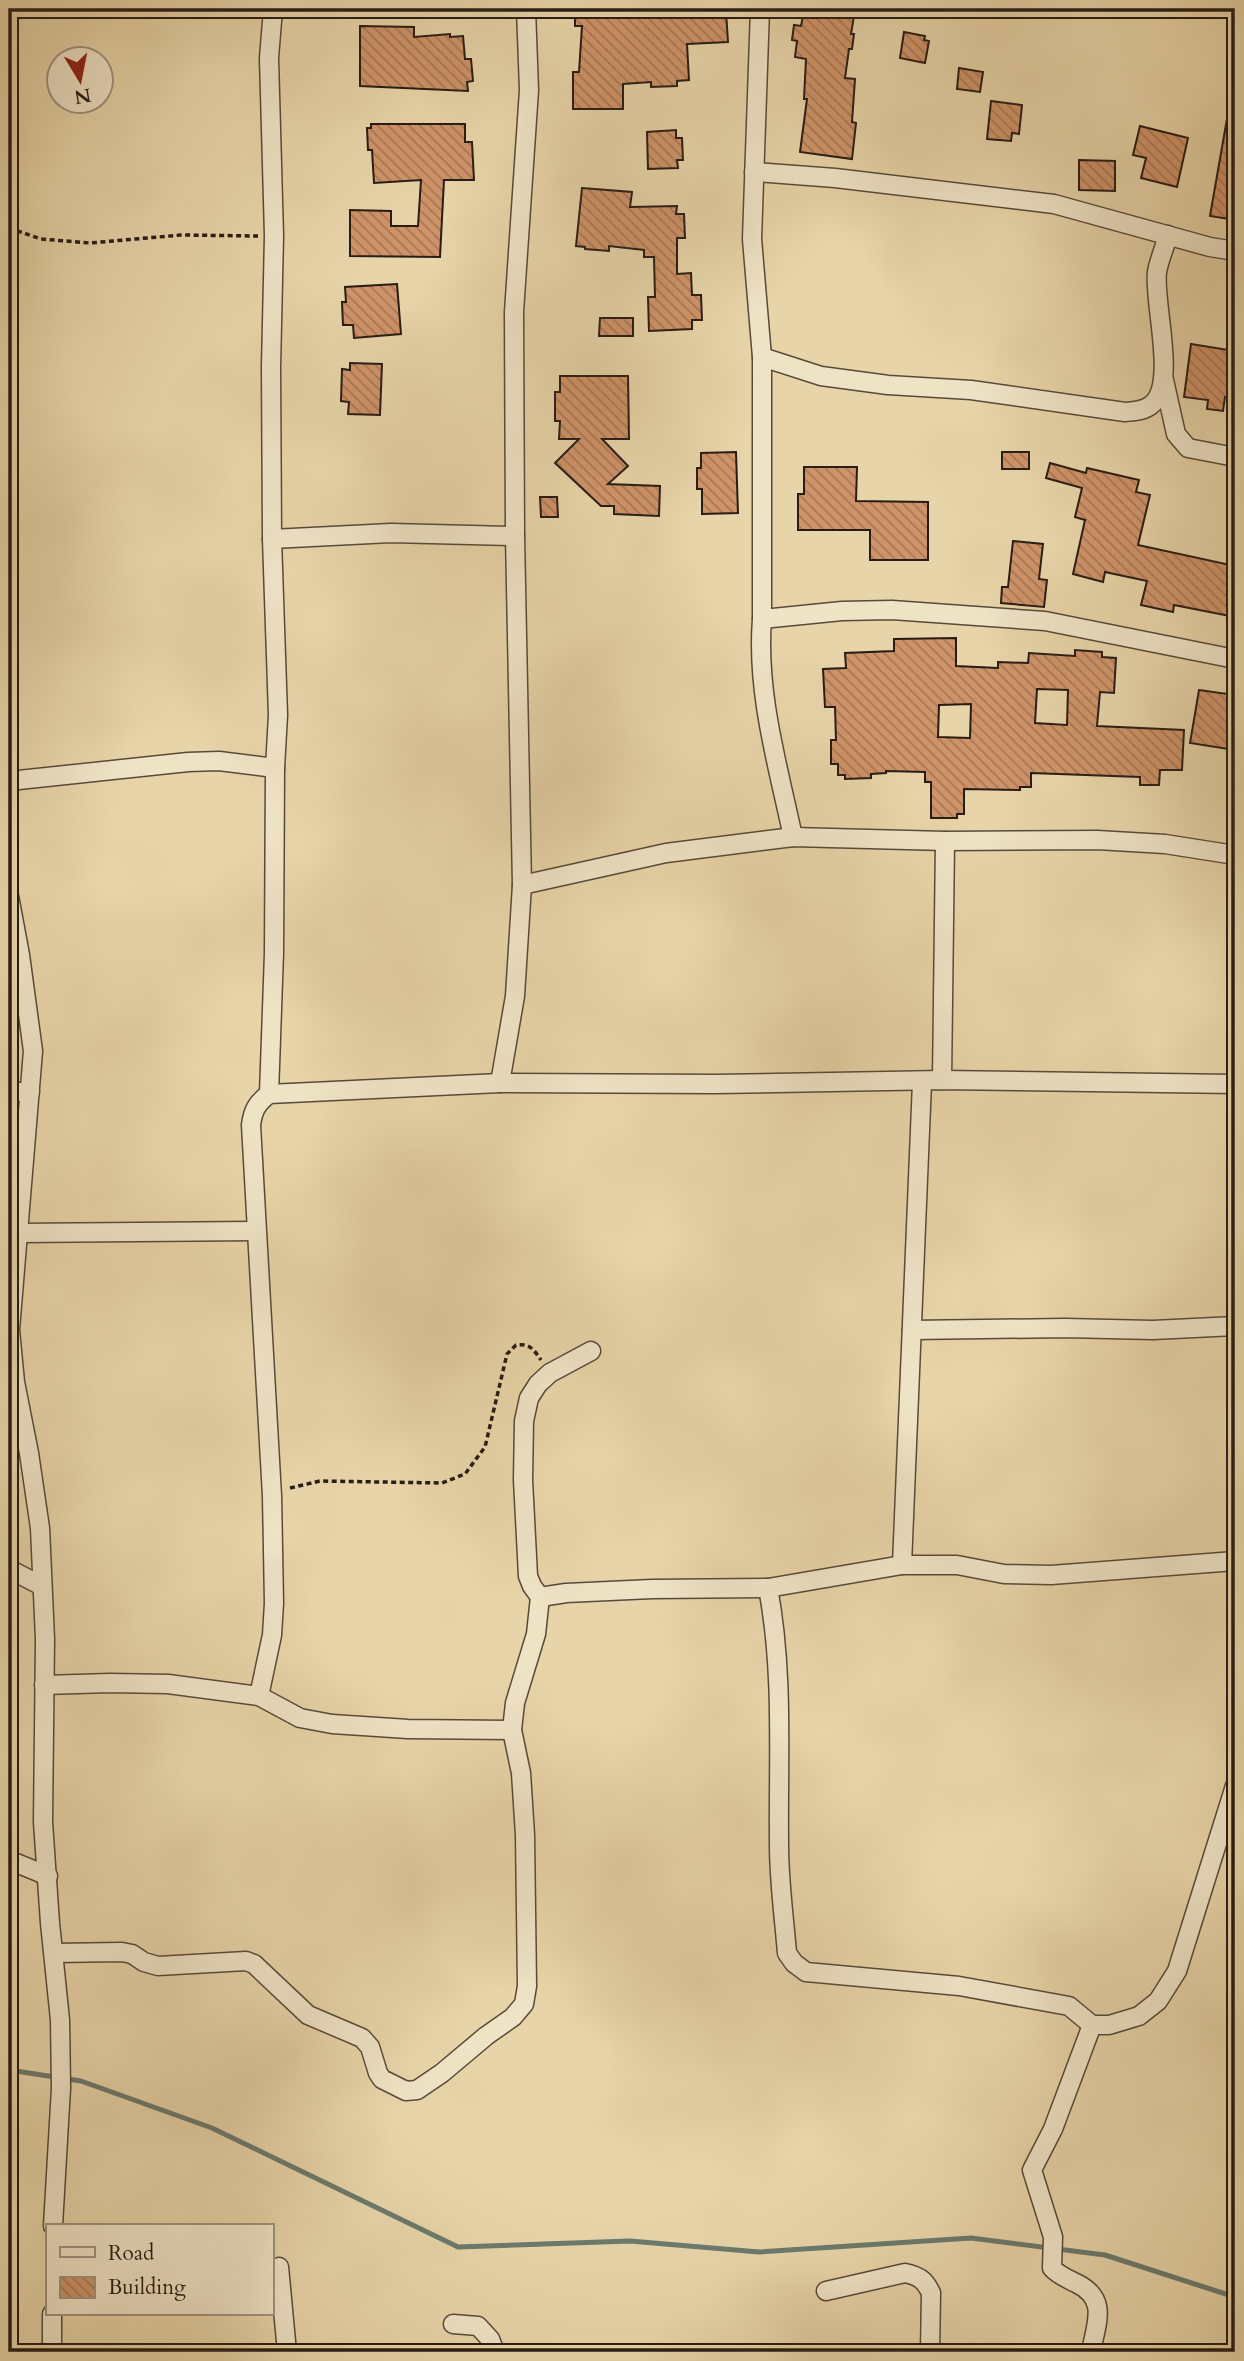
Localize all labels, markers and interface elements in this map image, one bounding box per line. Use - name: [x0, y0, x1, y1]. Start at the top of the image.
- north arrow: [46, 46, 116, 116]
- text: N: [72, 82, 93, 110]
- legend: [46, 2224, 273, 2316]
- text: Road: [108, 2239, 154, 2268]
- text: Building: [108, 2273, 186, 2302]

